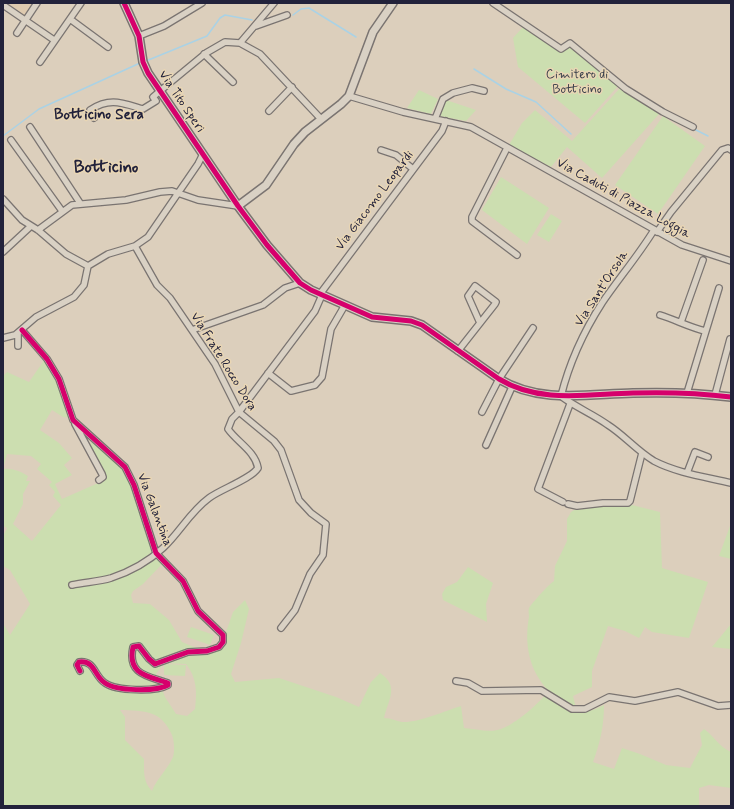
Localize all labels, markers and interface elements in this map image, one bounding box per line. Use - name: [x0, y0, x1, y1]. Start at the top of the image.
- park label: Cimitero di Botticino: [546, 67, 608, 98]
- street label: Via Tito Speri: [155, 68, 207, 136]
- district label: Botticino Sera: [54, 107, 144, 125]
- street label: Via Giacomo Leopardi: [332, 148, 418, 254]
- street label: Via Caduti di Piazza Loggia: [553, 156, 693, 242]
- district label: Botticino: [74, 158, 138, 178]
- street label: Via Sant'Orsola: [572, 248, 632, 330]
- street label: Via Frate Rocco Dora: [186, 310, 260, 414]
- street label: Via Galantina: [133, 471, 175, 549]

